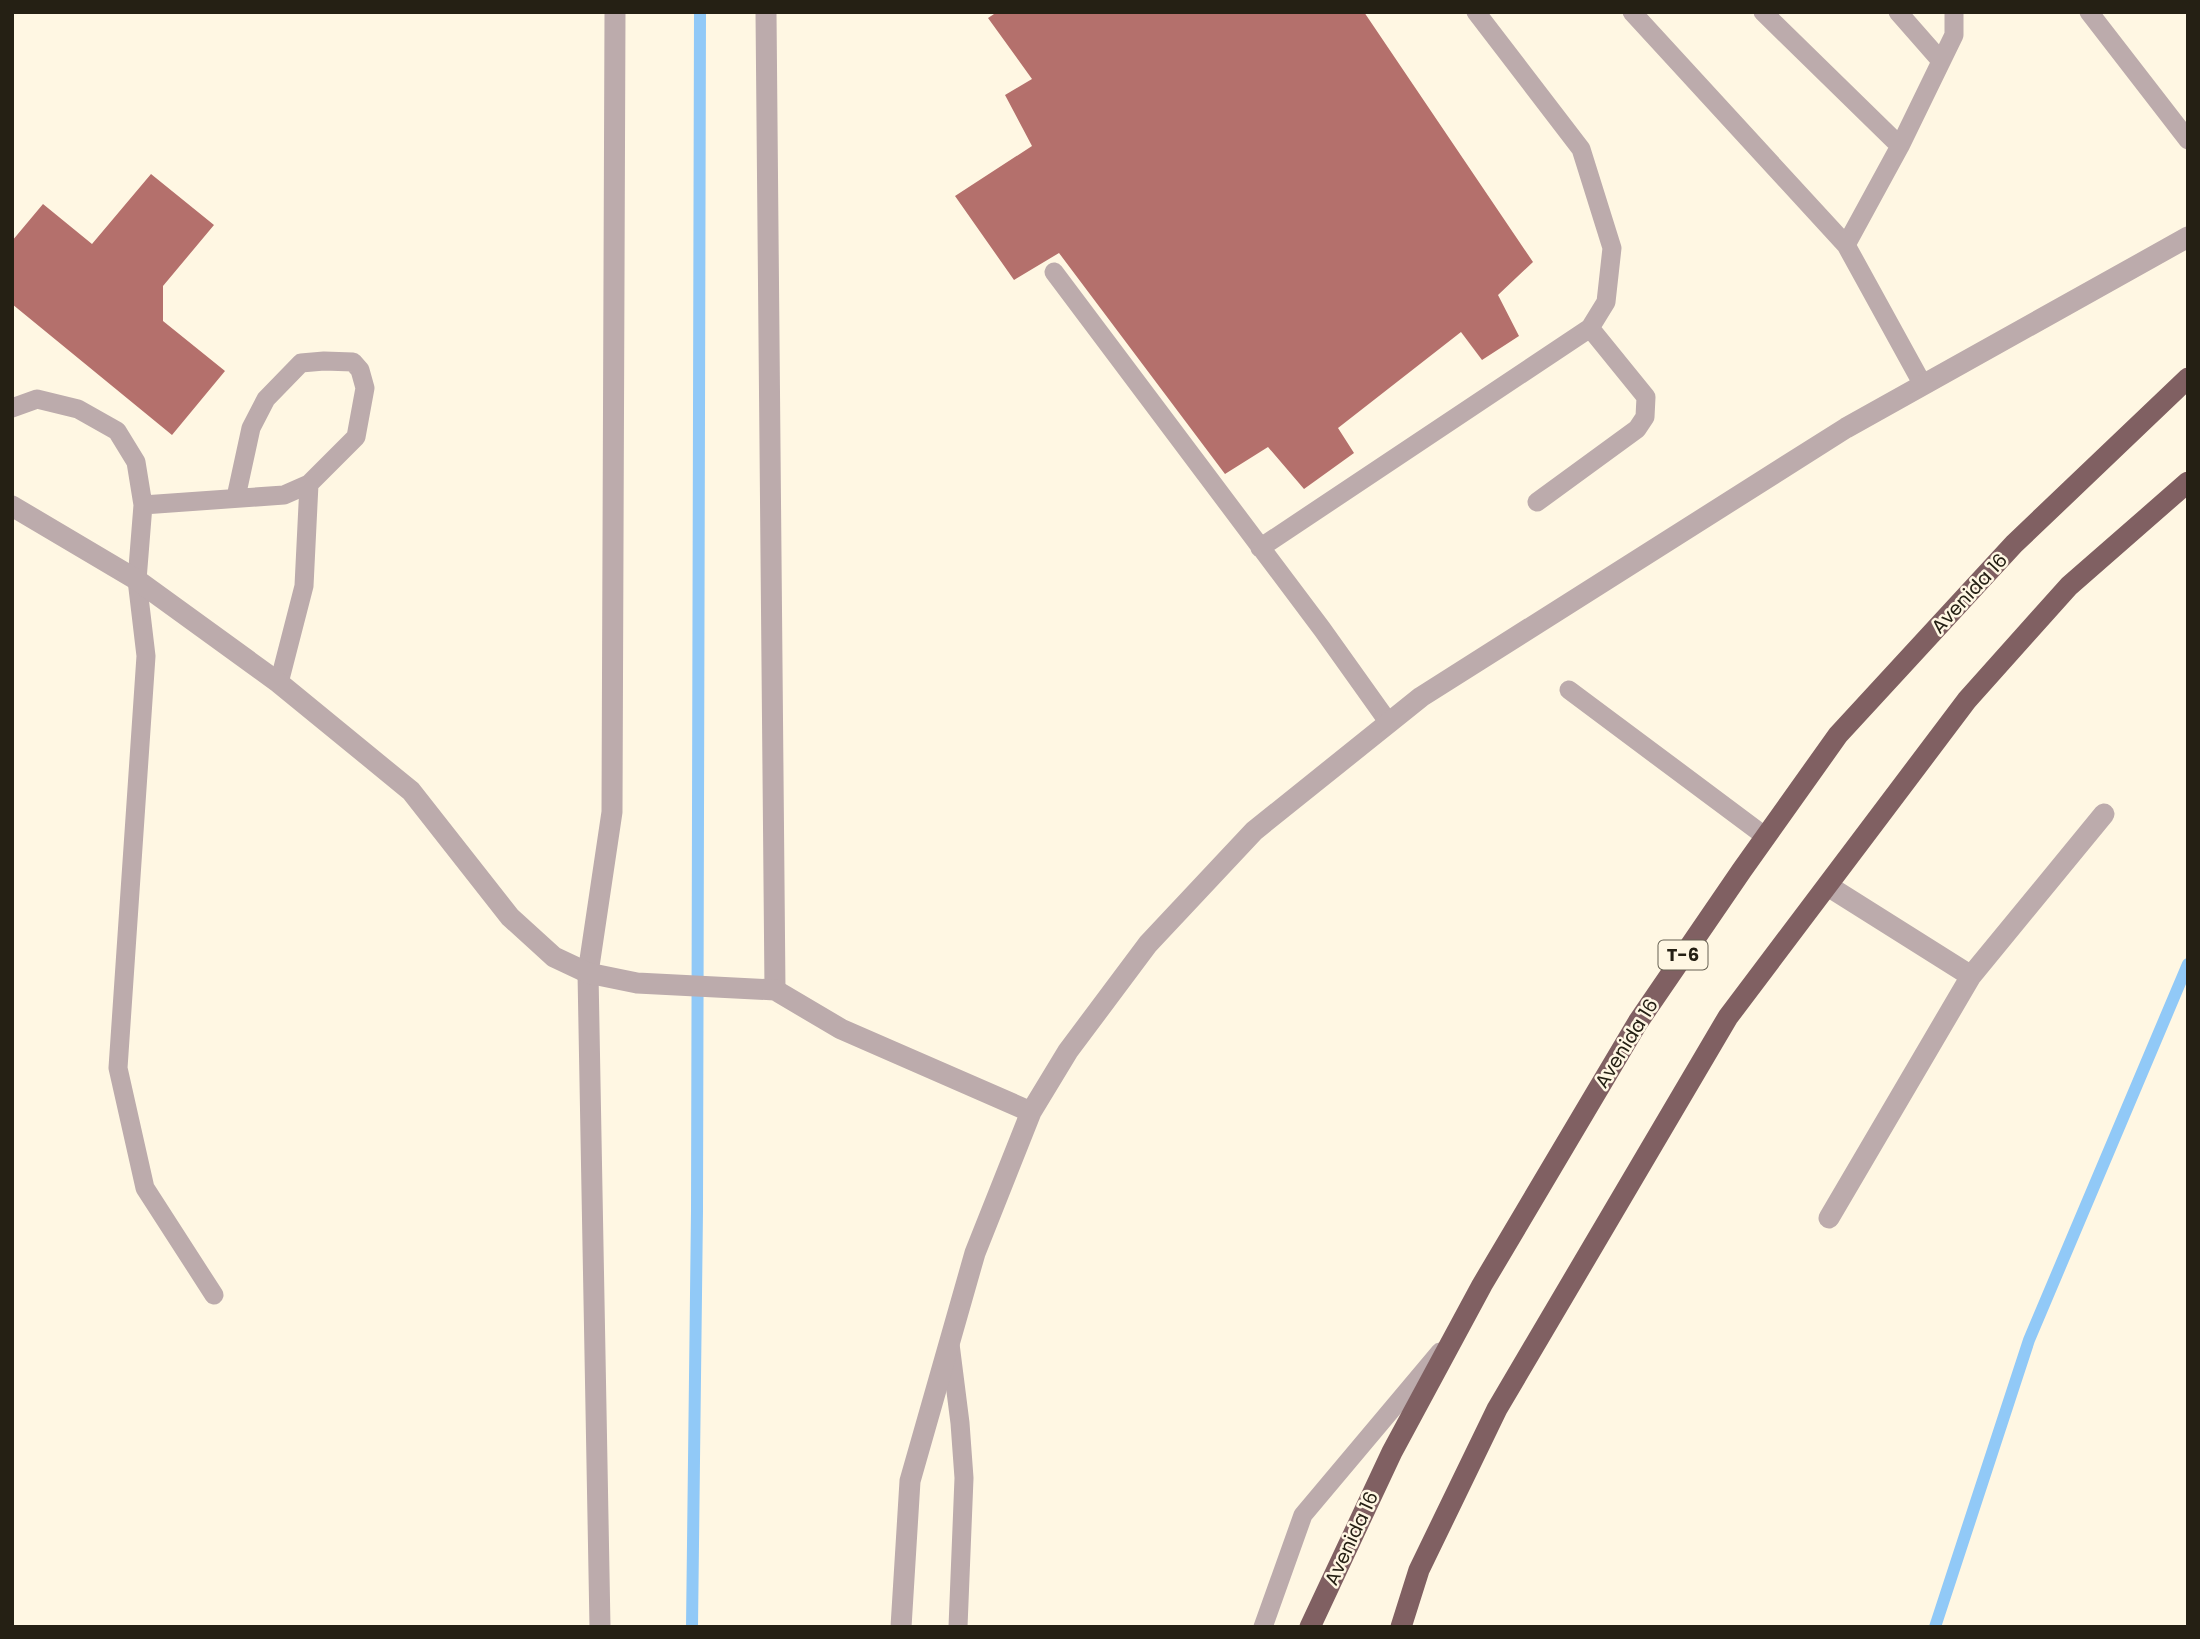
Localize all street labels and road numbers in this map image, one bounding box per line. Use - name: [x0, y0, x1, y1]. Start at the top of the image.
- street label: Avenida 16: [1925, 547, 2014, 639]
- road number: T-6: [1658, 940, 1708, 970]
- street label: Avenida 16: [1588, 993, 1665, 1093]
- street label: Avenida 16: [1318, 1487, 1385, 1590]

